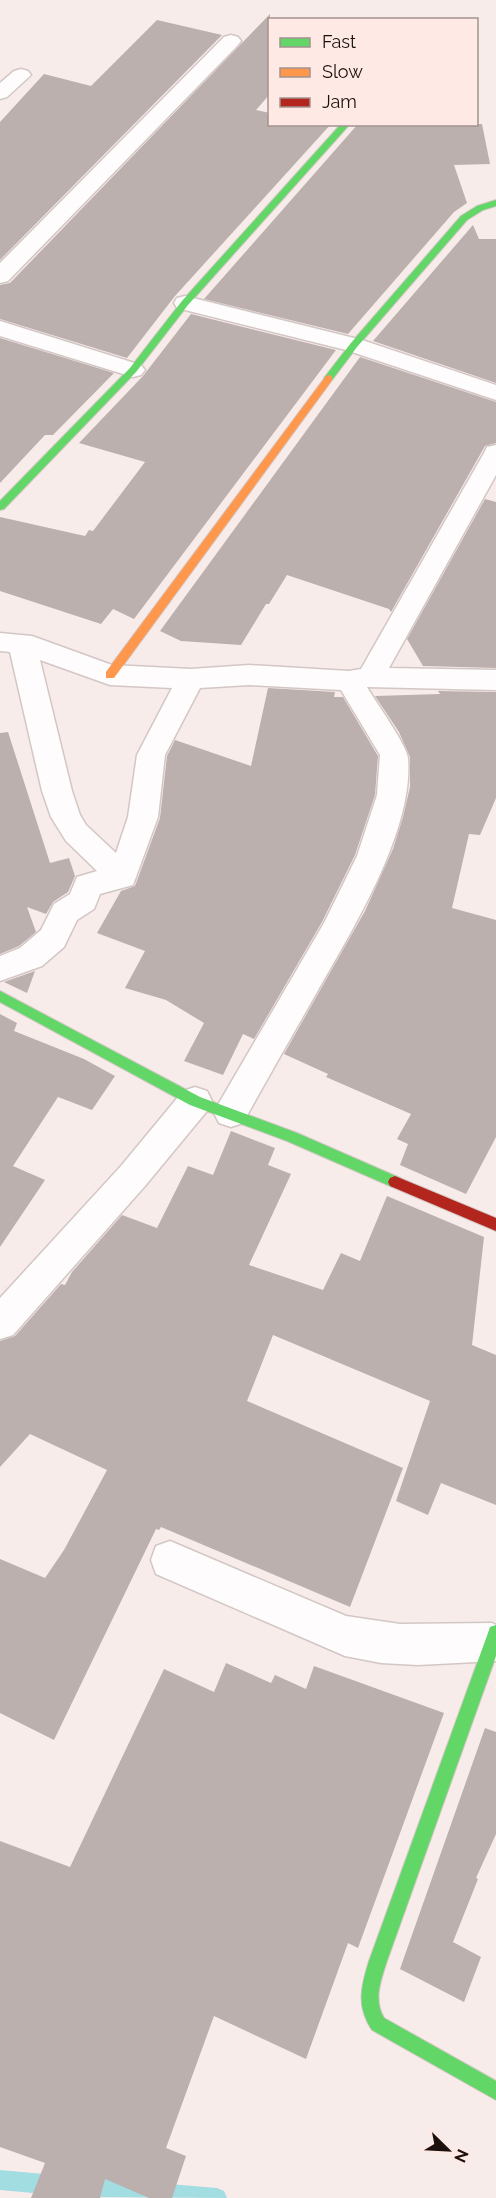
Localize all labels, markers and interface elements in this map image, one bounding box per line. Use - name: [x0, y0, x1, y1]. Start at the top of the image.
- legend: [268, 18, 478, 126]
- text: Fast: [322, 31, 356, 52]
- text: Slow: [322, 61, 363, 82]
- text: Jam: [322, 91, 357, 112]
- north arrow: [418, 2120, 478, 2180]
- text: N: [450, 2146, 472, 2165]

